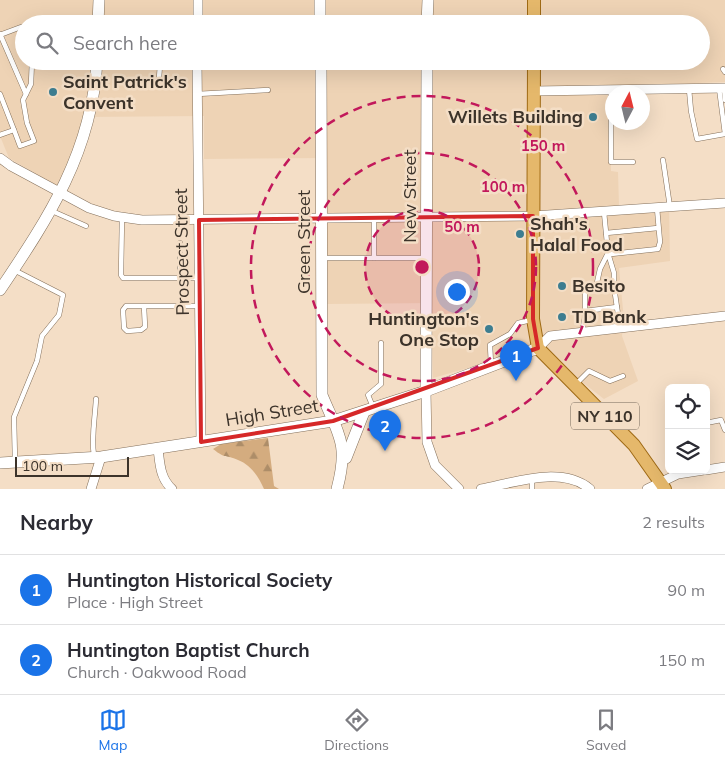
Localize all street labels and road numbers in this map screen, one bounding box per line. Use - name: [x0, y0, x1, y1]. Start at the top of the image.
- street label: New Street: [398, 149, 421, 243]
- street label: Prospect Street: [169, 188, 194, 316]
- street label: Green Street: [292, 190, 315, 294]
- street label: High Street: [224, 394, 320, 431]
- road number: NY 110: [571, 402, 639, 430]

